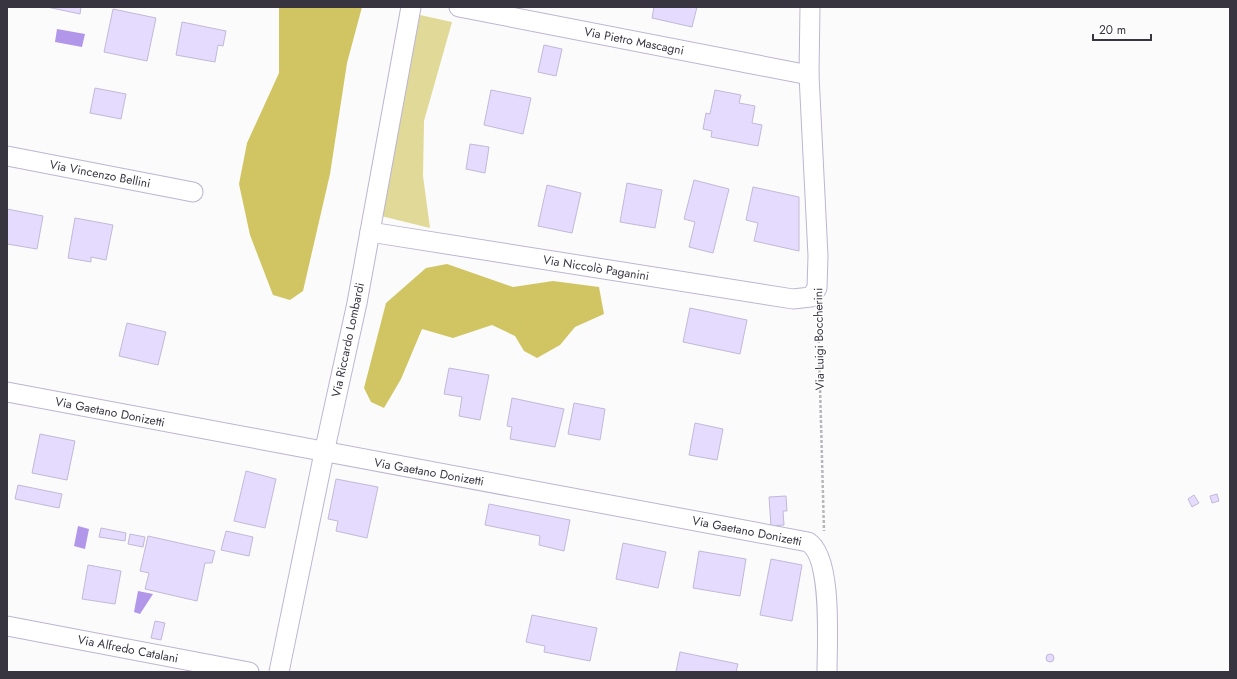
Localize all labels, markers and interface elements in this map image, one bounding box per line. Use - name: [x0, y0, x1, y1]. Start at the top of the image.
- scale bar: [1093, 16, 1151, 42]
- text: 20 m: [1099, 21, 1126, 39]
- street label: Via Pietro Mascagni: [583, 22, 685, 60]
- street label: Via Vincenzo Bellini: [48, 155, 152, 193]
- street label: Via Niccolò Paganini: [542, 251, 650, 285]
- street label: Via Riccardo Lombardi: [327, 281, 369, 399]
- street label: Via Luigi Boccherini: [809, 288, 829, 390]
- street label: Via Gaetano Donizetti: [54, 393, 166, 431]
- street label: Via Gaetano Donizetti: [373, 453, 485, 491]
- street label: Via Gaetano Donizetti: [691, 512, 803, 550]
- street label: Via Alfredo Catalani: [76, 630, 180, 668]

